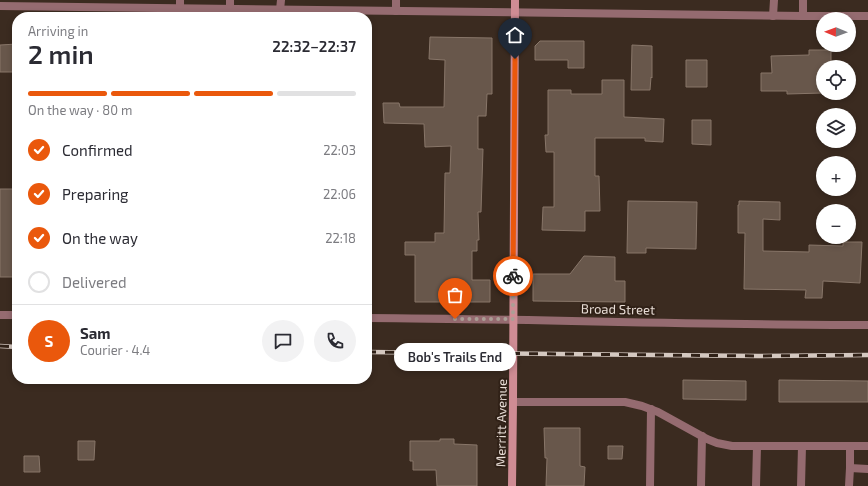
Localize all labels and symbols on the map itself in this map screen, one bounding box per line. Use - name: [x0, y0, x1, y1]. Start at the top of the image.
- north arrow: [816, 12, 856, 52]
- pin: [498, 18, 532, 59]
- courier: [493, 256, 533, 296]
- pin: [438, 278, 472, 319]
- street label: Broad Street: [581, 300, 655, 318]
- callout: Bob's Trails End: [394, 343, 516, 371]
- street label: Merritt Avenue: [492, 379, 510, 467]

